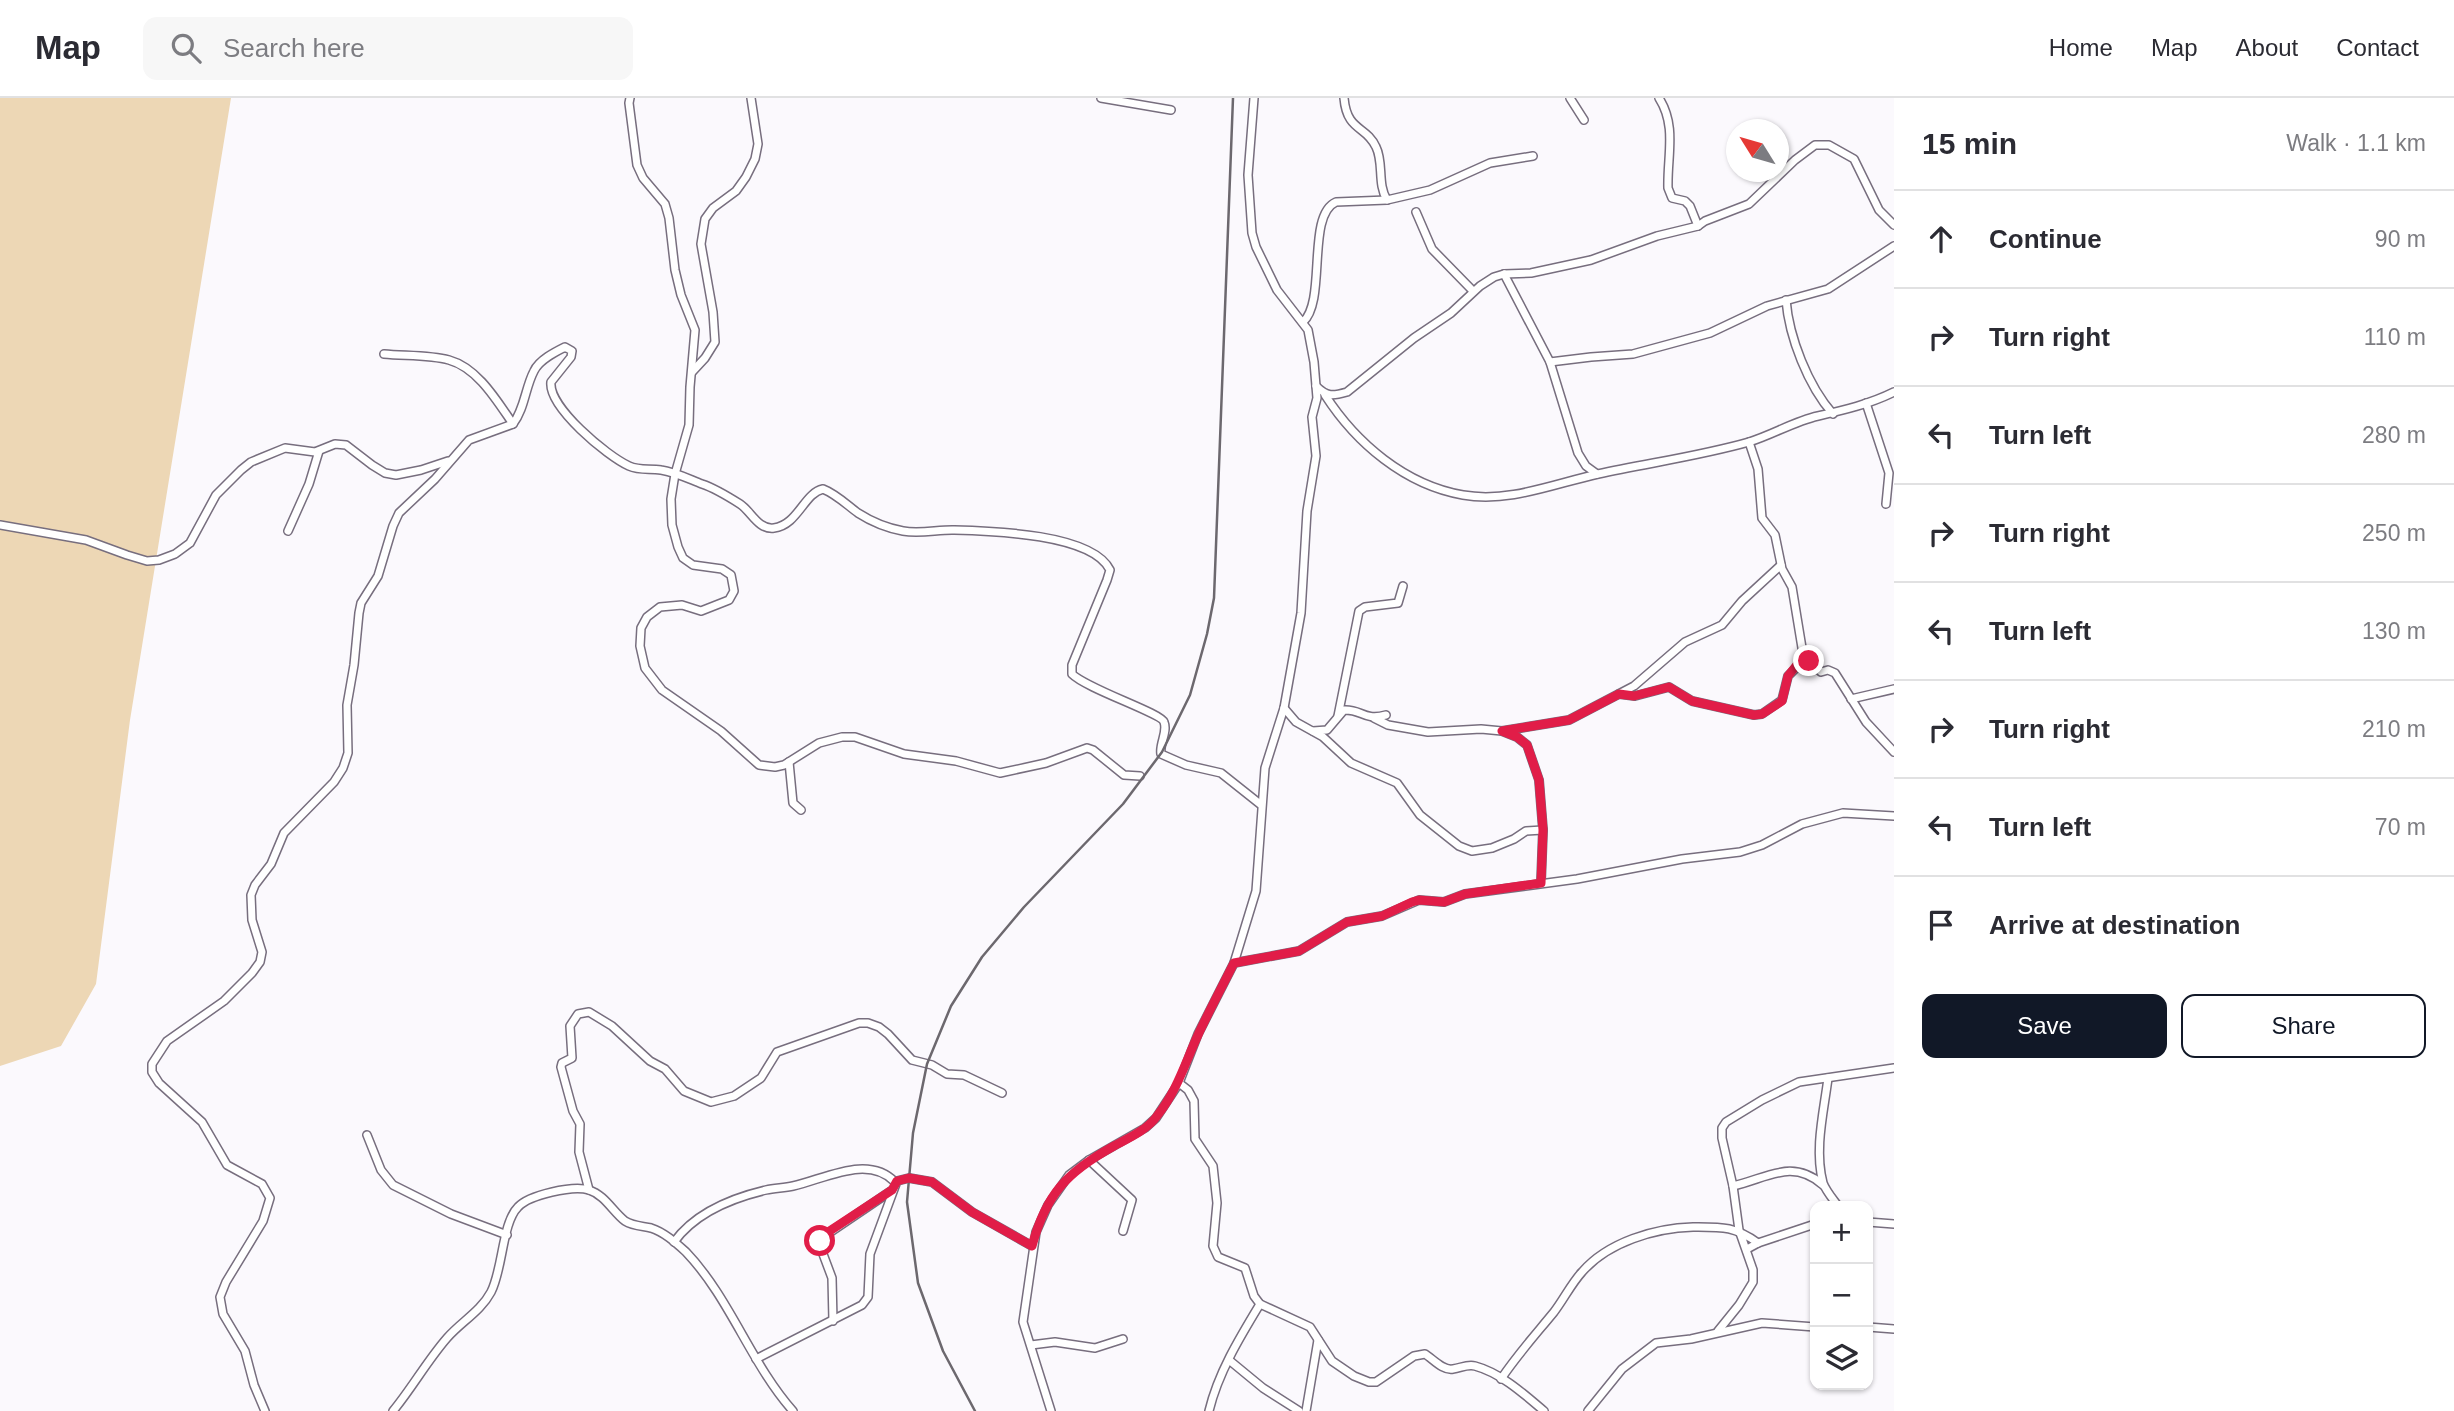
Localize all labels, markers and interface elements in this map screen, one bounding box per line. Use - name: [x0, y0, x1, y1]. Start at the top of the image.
- search box: [143, 17, 633, 80]
- text: Map: [35, 29, 101, 66]
- icon: search: [167, 29, 205, 67]
- text: Search here: [223, 33, 365, 63]
- text: Home: [2049, 34, 2113, 61]
- text: Map: [2151, 34, 2198, 61]
- text: About: [2236, 34, 2298, 61]
- text: Contact: [2336, 34, 2419, 61]
- north arrow: [1726, 119, 1789, 182]
- text: 15 min: [1922, 127, 2017, 160]
- text: Walk · 1.1 km: [2286, 130, 2426, 156]
- icon: ahead: [1922, 220, 1960, 258]
- text: Continue: [1989, 224, 2102, 254]
- text: 90 m: [2375, 226, 2426, 252]
- icon: right: [1922, 318, 1960, 356]
- text: Turn right: [1989, 322, 2110, 352]
- text: 110 m: [2364, 324, 2426, 350]
- icon: left: [1922, 416, 1960, 454]
- text: Turn left: [1989, 420, 2091, 450]
- text: 280 m: [2362, 422, 2426, 448]
- icon: right: [1922, 514, 1960, 552]
- text: Turn right: [1989, 518, 2110, 548]
- text: 250 m: [2362, 520, 2426, 546]
- icon: left: [1922, 612, 1960, 650]
- text: Turn left: [1989, 616, 2091, 646]
- text: 130 m: [2362, 618, 2426, 644]
- route end: [1793, 645, 1824, 676]
- icon: right: [1922, 710, 1960, 748]
- text: Turn right: [1989, 714, 2110, 744]
- text: 210 m: [2362, 716, 2426, 742]
- icon: left: [1922, 808, 1960, 846]
- text: Turn left: [1989, 812, 2091, 842]
- text: 70 m: [2375, 814, 2426, 840]
- icon: arrive: [1922, 906, 1960, 944]
- text: Arrive at destination: [1989, 910, 2240, 940]
- button: Save: [1922, 994, 2167, 1058]
- button: Share: [2181, 994, 2426, 1058]
- map controls: [1810, 1201, 1873, 1390]
- button: +: [1810, 1201, 1873, 1264]
- route start: [804, 1225, 835, 1256]
- button: −: [1810, 1264, 1873, 1327]
- button: layers: [1810, 1327, 1873, 1390]

